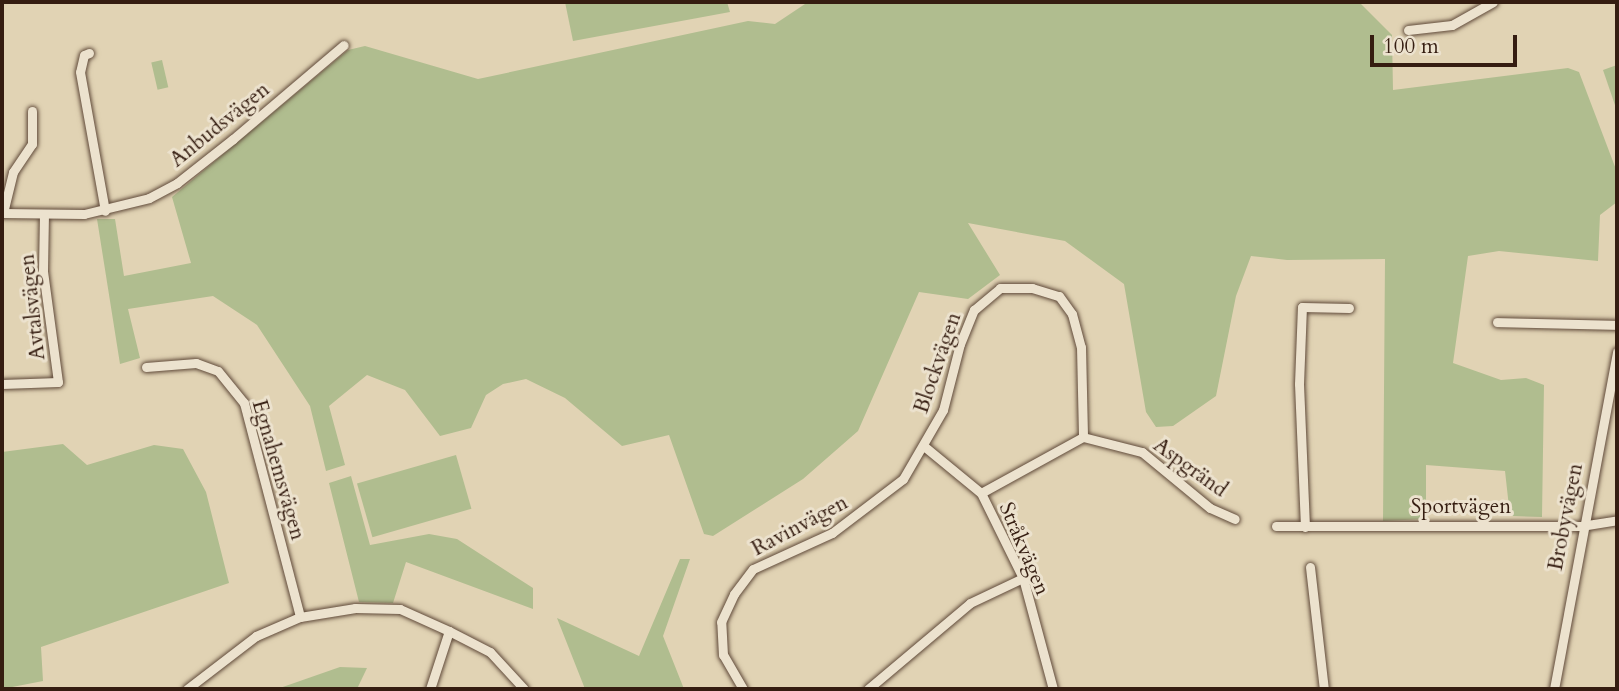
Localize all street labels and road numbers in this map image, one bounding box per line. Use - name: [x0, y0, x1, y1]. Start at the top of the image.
- street label: Anbudsvägen: [165, 77, 275, 173]
- street label: Avtalsvägen: [15, 253, 51, 361]
- street label: Blockvägen: [909, 309, 967, 417]
- street label: Egnahemsvägen: [246, 397, 310, 543]
- street label: Aspgränd: [1148, 433, 1232, 503]
- street label: Brobyvägen: [1543, 461, 1589, 573]
- street label: Ravinvägen: [748, 490, 852, 562]
- street label: Sportvägen: [1411, 494, 1511, 520]
- street label: Stråkvägen: [993, 499, 1055, 599]

